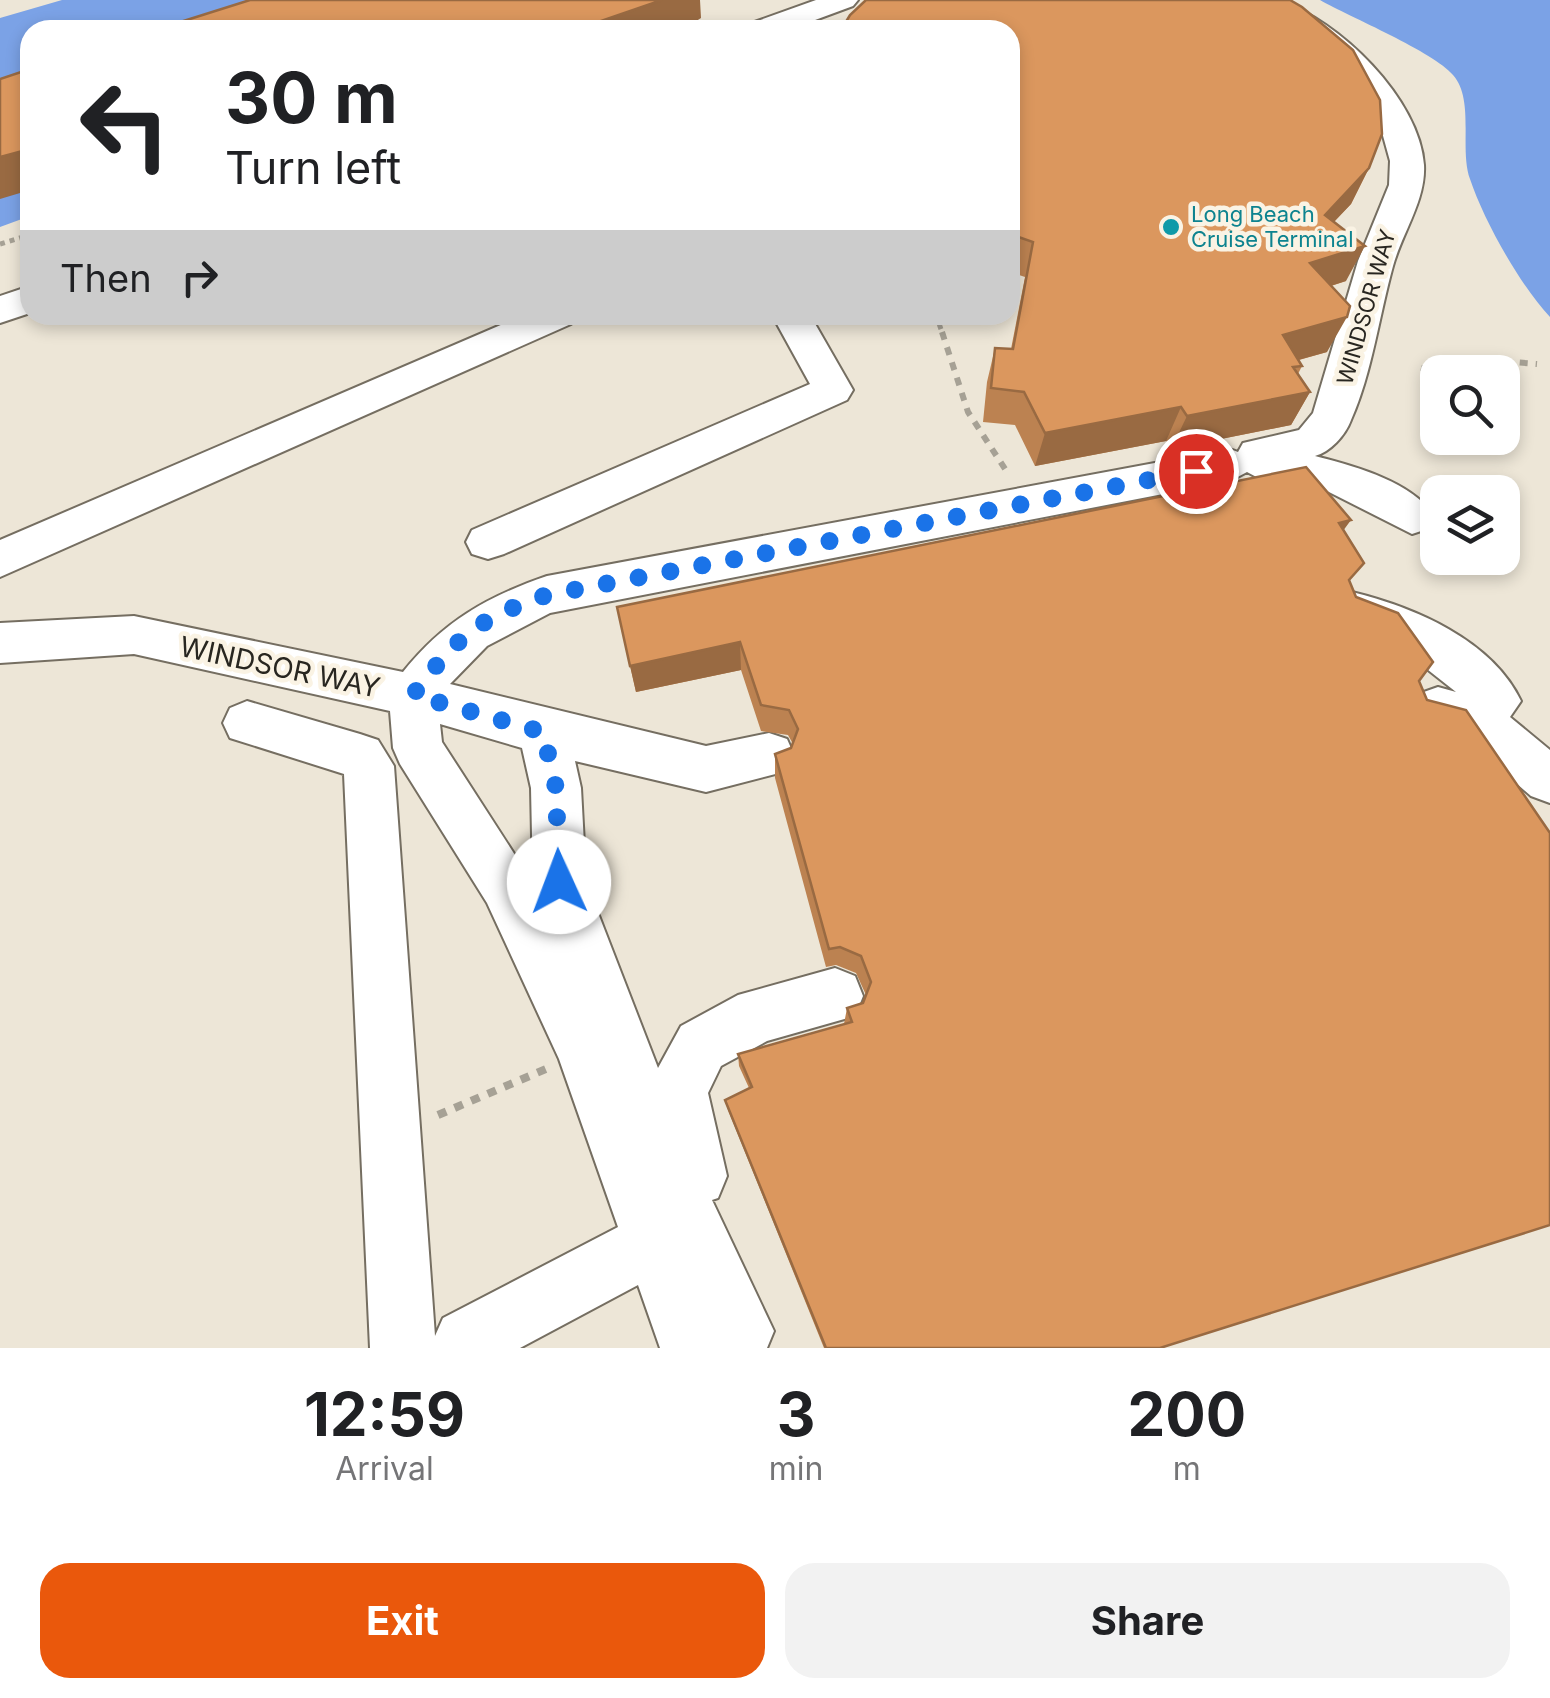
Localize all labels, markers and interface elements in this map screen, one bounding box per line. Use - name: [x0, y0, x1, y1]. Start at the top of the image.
- text: 30 m: [225, 55, 398, 140]
- icon: left: [60, 60, 190, 190]
- text: Turn left: [225, 140, 401, 195]
- place label: Long Beach Cruise Terminal: [1191, 201, 1354, 252]
- marker: Long Beach Cruise Terminal: [1160, 216, 1182, 238]
- street label: WINDSOR WAY: [1331, 226, 1401, 388]
- icon: right: [172, 250, 227, 305]
- text: Then: [60, 255, 152, 301]
- map controls: [1420, 355, 1520, 575]
- button: search: [1420, 355, 1520, 455]
- pin: [1154, 429, 1239, 514]
- icon: arrive: [1169, 444, 1224, 499]
- button: layers: [1420, 475, 1520, 575]
- street label: WINDSOR WAY: [177, 629, 383, 705]
- position arrow: [507, 830, 611, 934]
- text: 12:59: [304, 1378, 465, 1450]
- text: 3: [777, 1378, 816, 1450]
- text: 200: [1127, 1378, 1246, 1450]
- text: Arrival: [335, 1449, 434, 1488]
- text: min: [769, 1449, 823, 1488]
- text: m: [1173, 1449, 1201, 1488]
- button: Exit: [40, 1563, 765, 1678]
- button: Share: [785, 1563, 1510, 1678]

